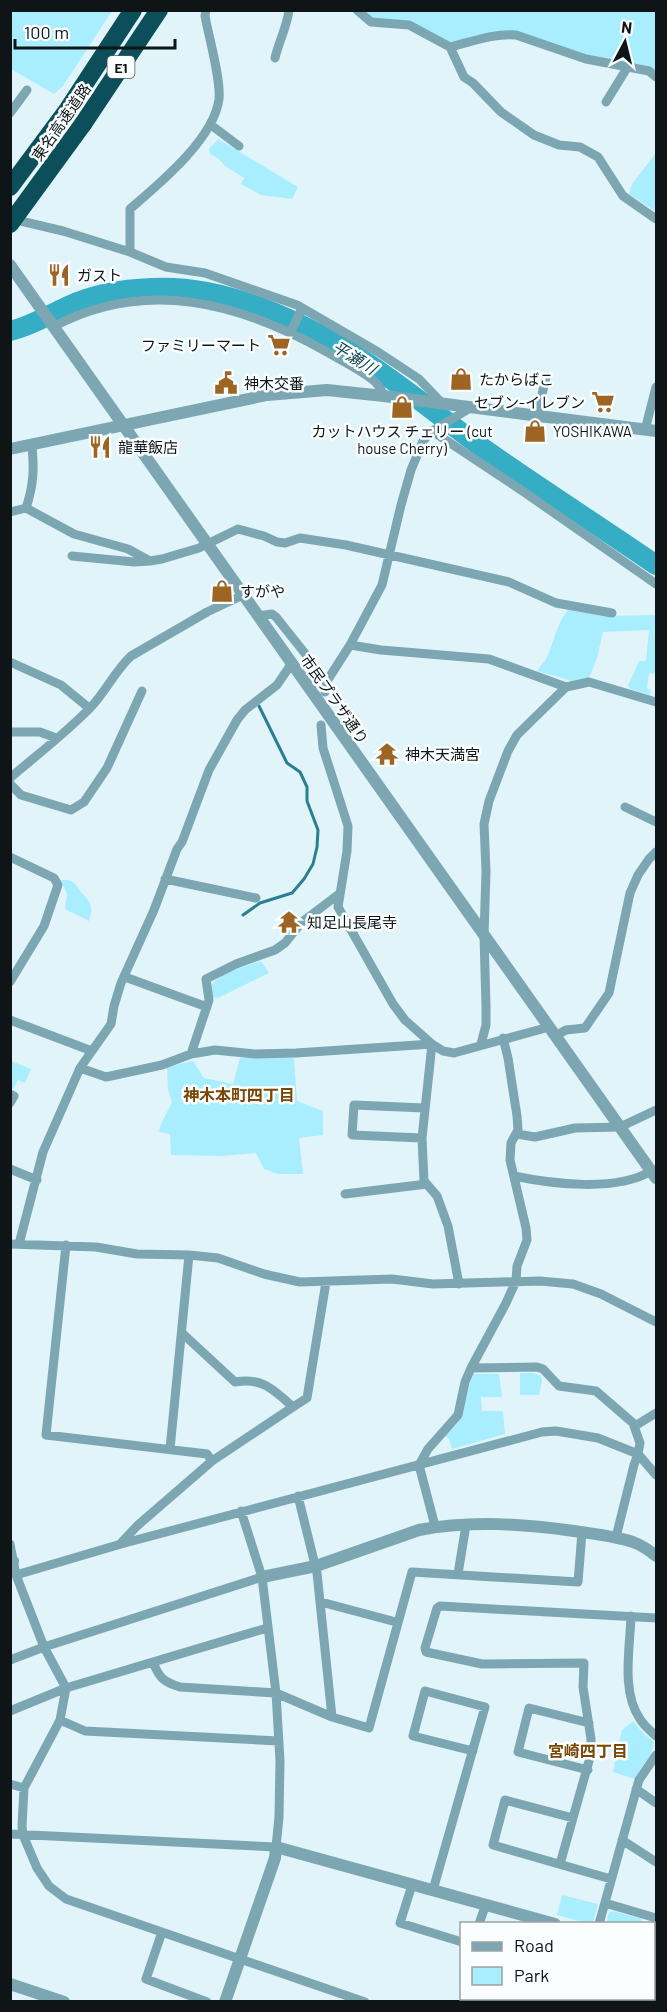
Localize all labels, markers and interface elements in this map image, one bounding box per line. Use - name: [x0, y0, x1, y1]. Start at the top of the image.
- scale bar: [15, 12, 176, 50]
- north arrow: [595, 12, 655, 72]
- text: N: [620, 17, 633, 37]
- text: 100 m: [24, 21, 69, 43]
- road number: E1: [108, 56, 134, 78]
- street label: 東名高速道路: [28, 80, 94, 164]
- restaurant icon: ガスト: [46, 262, 72, 288]
- place label: ガスト: [77, 266, 122, 284]
- supermarket icon: ファミリーマート: [266, 332, 292, 358]
- place label: ファミリーマート: [141, 336, 261, 354]
- water label: 平瀬川: [330, 336, 382, 379]
- shop icon: たからばこ: [448, 366, 474, 392]
- public building icon: 神木交番: [213, 370, 239, 396]
- place label: たからばこ: [479, 370, 554, 388]
- place label: 神木交番: [244, 374, 304, 392]
- supermarket icon: セブン-イレブン: [590, 389, 616, 415]
- place label: セブン-イレブン: [474, 393, 585, 411]
- shop icon: カットハウス チェリー (cut house Cherry): [389, 394, 415, 420]
- shop icon: YOSHIKAWA: [522, 418, 548, 444]
- place label: カットハウス チェリー (cut house Cherry): [311, 422, 493, 457]
- place label: YOSHIKAWA: [553, 422, 632, 440]
- restaurant icon: 龍華飯店: [87, 434, 113, 460]
- place label: 龍華飯店: [118, 438, 178, 456]
- shop icon: すがや: [209, 578, 235, 604]
- place label: すがや: [240, 582, 285, 600]
- street label: 市民プラザ通り: [298, 651, 372, 747]
- temple icon: 神木天満宮: [374, 741, 400, 767]
- place label: 神木天満宮: [405, 745, 480, 763]
- temple icon: 知足山長尾寺: [276, 909, 302, 935]
- place label: 知足山長尾寺: [307, 913, 397, 931]
- district label: 神木本町四丁目: [183, 1085, 295, 1104]
- district label: 宮崎四丁目: [548, 1741, 628, 1760]
- legend: [460, 1922, 655, 2000]
- text: Road: [514, 1934, 554, 1956]
- text: Park: [514, 1964, 549, 1986]

